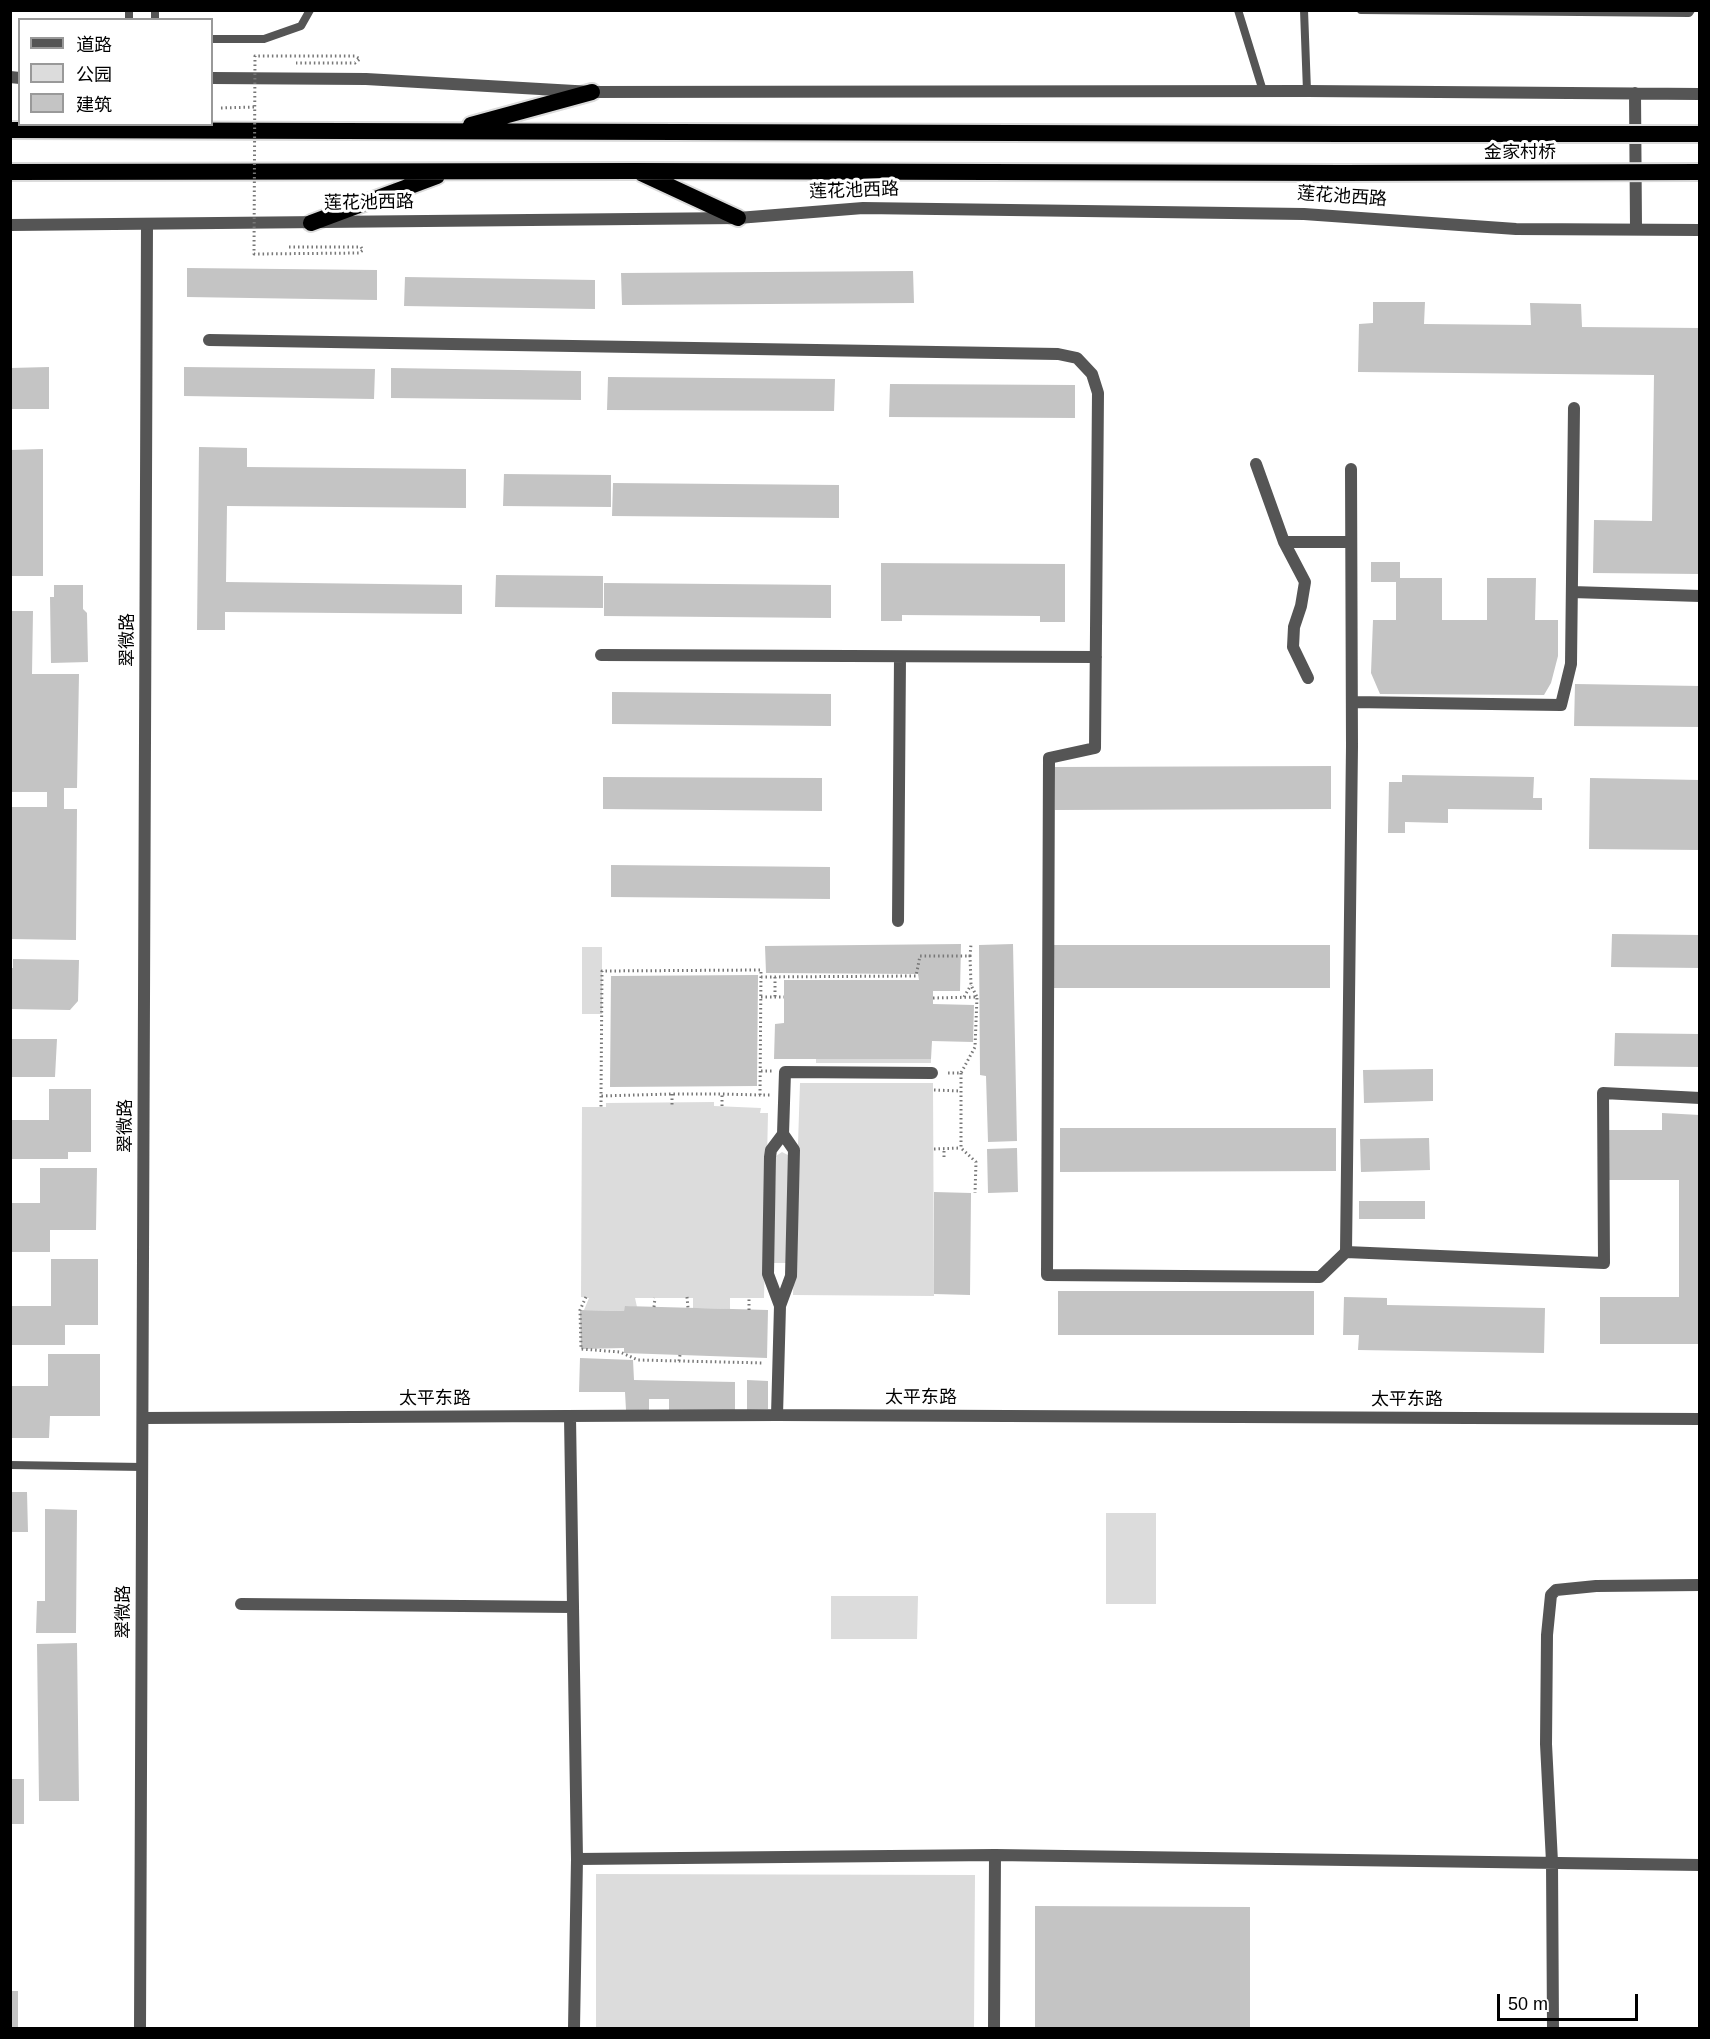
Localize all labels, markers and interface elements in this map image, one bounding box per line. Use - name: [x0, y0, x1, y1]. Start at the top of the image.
- legend: [18, 18, 213, 126]
- text: 道路: [76, 35, 112, 55]
- text: 公园: [76, 65, 112, 85]
- text: 建筑: [76, 95, 112, 115]
- street label: 金家村桥: [1484, 142, 1556, 164]
- street label: 莲花池西路: [809, 179, 899, 203]
- street label: 莲花池西路: [1296, 183, 1388, 211]
- street label: 莲花池西路: [324, 191, 414, 215]
- street label: 翠微路: [117, 613, 139, 667]
- street label: 翠微路: [115, 1099, 137, 1153]
- street label: 太平东路: [885, 1387, 957, 1409]
- street label: 太平东路: [399, 1388, 471, 1410]
- street label: 太平东路: [1371, 1389, 1443, 1411]
- street label: 翠微路: [113, 1585, 135, 1639]
- scale bar: [1500, 1982, 1641, 2020]
- text: 50 m: [1508, 1994, 1548, 2014]

